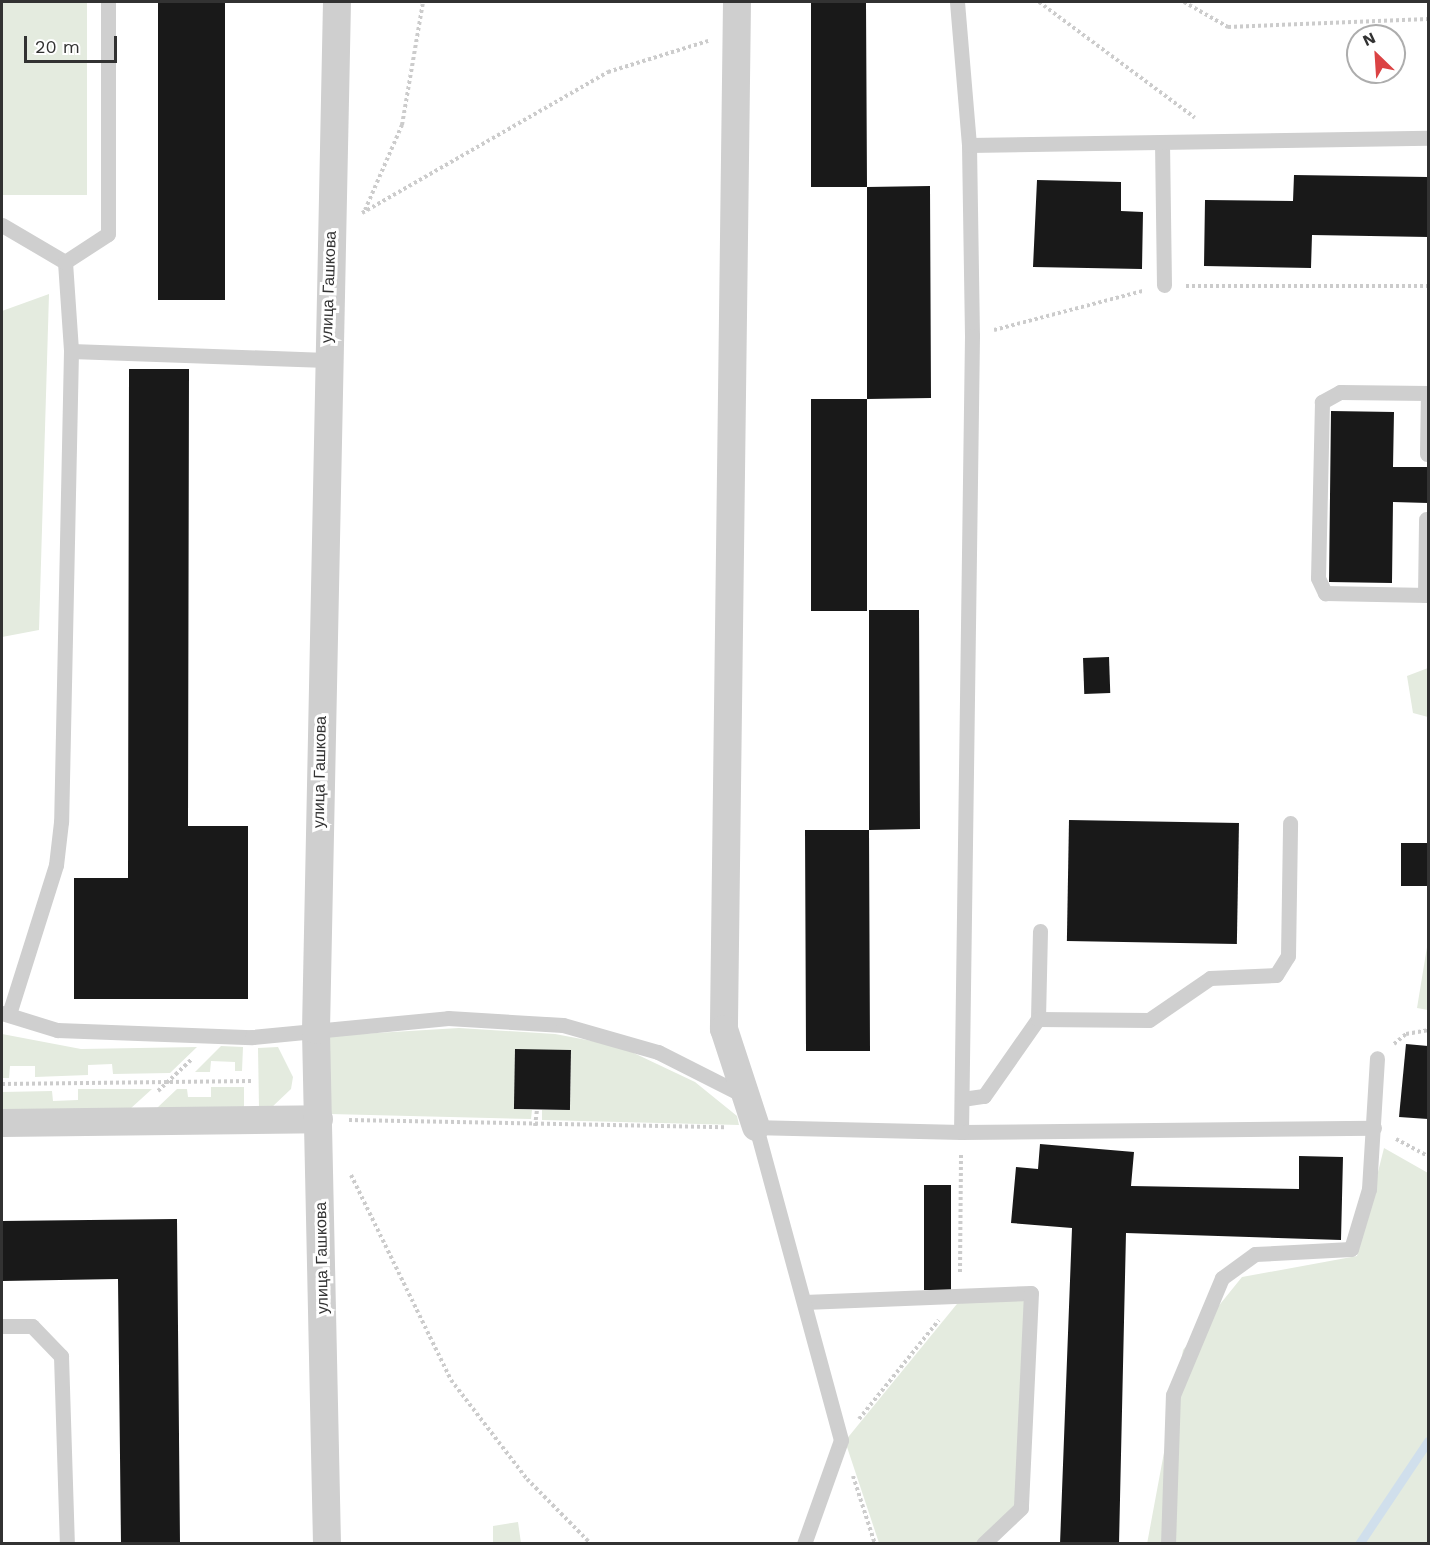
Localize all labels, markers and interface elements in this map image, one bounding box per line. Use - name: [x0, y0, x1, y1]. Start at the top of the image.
- scale bar: [27, 24, 120, 62]
- north arrow: [1346, 24, 1406, 84]
- text: N: [1360, 28, 1378, 50]
- text: 20 m: [35, 36, 80, 57]
- street label: улица Гашкова: [317, 231, 341, 343]
- street label: улица Гашкова: [309, 716, 331, 828]
- street label: улица Гашкова: [311, 1202, 333, 1314]

